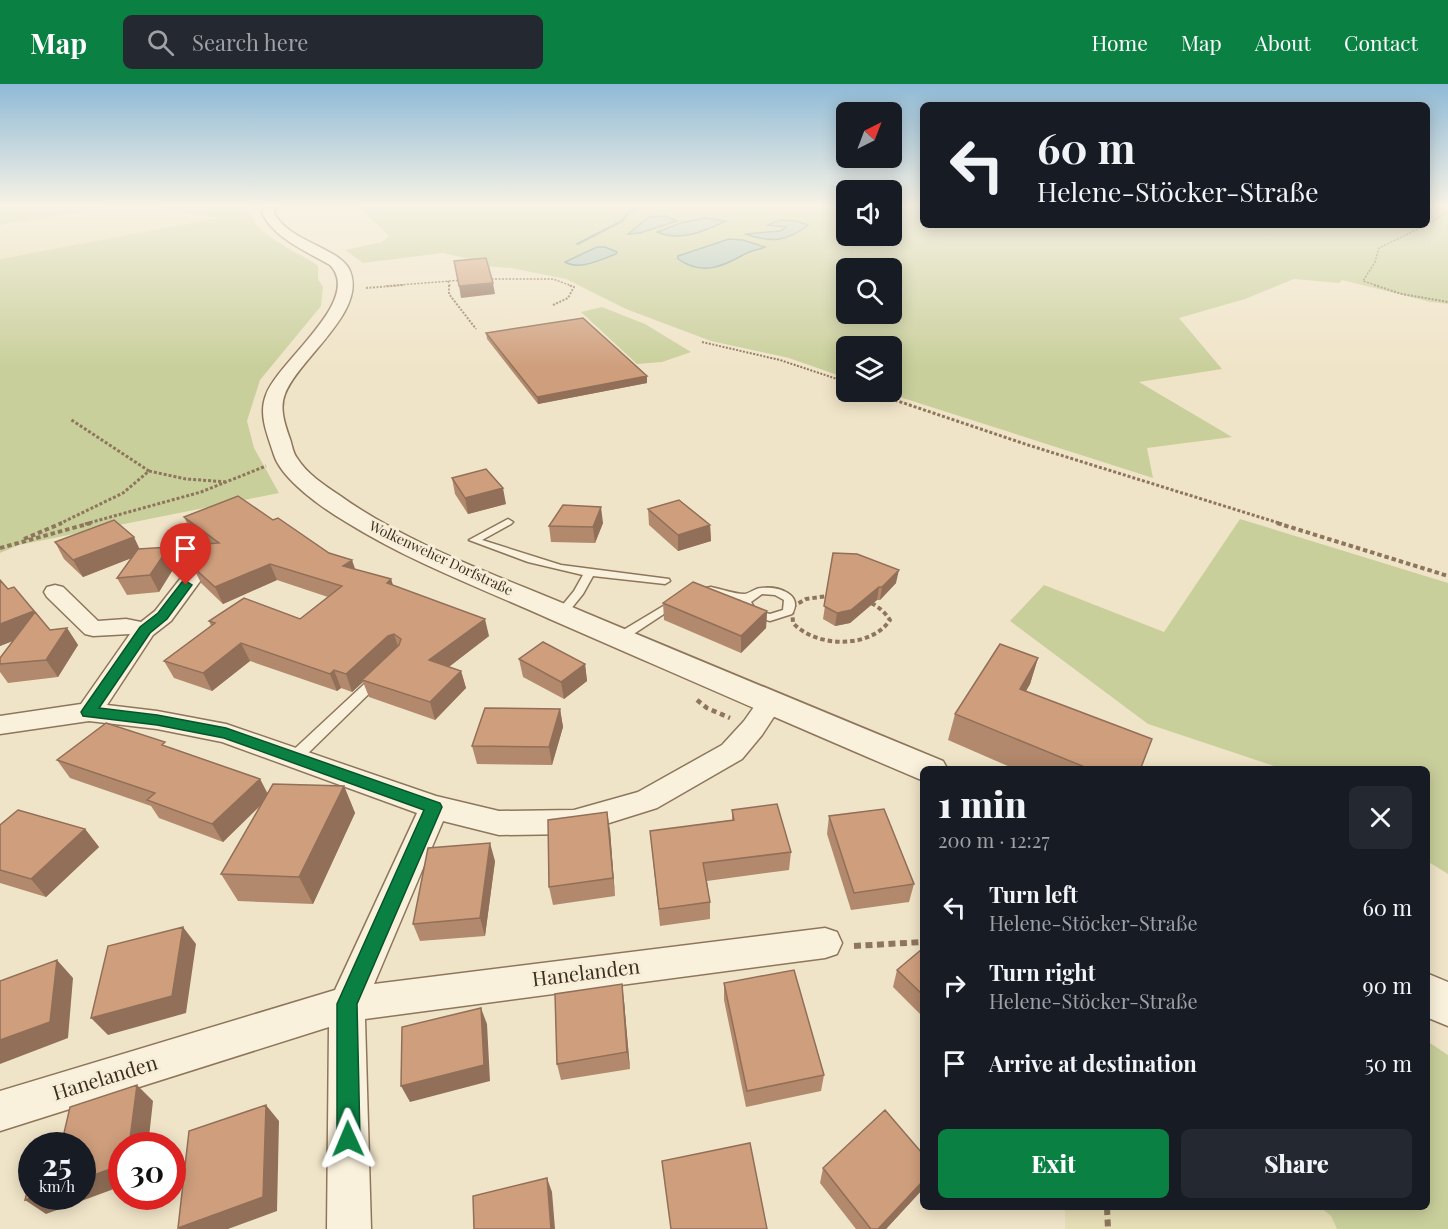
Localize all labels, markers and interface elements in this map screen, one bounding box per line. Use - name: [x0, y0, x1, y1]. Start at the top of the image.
- search box: [123, 15, 543, 69]
- text: Map: [30, 24, 87, 61]
- icon: search: [144, 26, 177, 59]
- text: Search here: [192, 27, 308, 57]
- text: Home: [1092, 28, 1148, 56]
- text: Map: [1181, 28, 1222, 56]
- text: About: [1255, 28, 1311, 56]
- text: Contact: [1344, 28, 1418, 56]
- north arrow: [836, 102, 902, 168]
- map controls: [836, 102, 902, 402]
- text: 60 m: [1037, 119, 1135, 175]
- icon: left: [938, 126, 1016, 204]
- text: Helene-Stöcker-Straße: [1037, 173, 1319, 209]
- button: sound: [836, 180, 902, 246]
- button: search: [836, 258, 902, 324]
- button: layers: [836, 336, 902, 402]
- street label: Wolkenweher Dorfstraße: [365, 515, 516, 599]
- pin: [160, 523, 211, 585]
- icon: arrive: [169, 532, 202, 565]
- text: 1 min: [938, 779, 1027, 827]
- button: close: [1349, 786, 1412, 849]
- text: 200 m · 12:27: [938, 826, 1050, 853]
- text: Turn left: [989, 879, 1078, 909]
- icon: left: [938, 891, 971, 924]
- text: 60 m: [1362, 892, 1412, 922]
- text: Helene-Stöcker-Straße: [989, 909, 1198, 936]
- street label: Hanelanden: [530, 952, 641, 992]
- text: Turn right: [989, 957, 1095, 987]
- icon: right: [938, 969, 971, 1002]
- text: 90 m: [1363, 970, 1412, 1000]
- text: Helene-Stöcker-Straße: [989, 987, 1198, 1014]
- icon: arrive: [938, 1047, 971, 1080]
- street label: Hanelanden: [49, 1048, 160, 1105]
- text: Arrive at destination: [989, 1048, 1197, 1078]
- text: 50 m: [1365, 1048, 1412, 1078]
- position arrow: [316, 1107, 380, 1171]
- button: Exit: [938, 1129, 1169, 1198]
- button: Share: [1181, 1129, 1412, 1198]
- speed limit sign: 30: [108, 1132, 186, 1210]
- text: 25: [42, 1144, 72, 1184]
- text: km/h: [39, 1176, 75, 1196]

